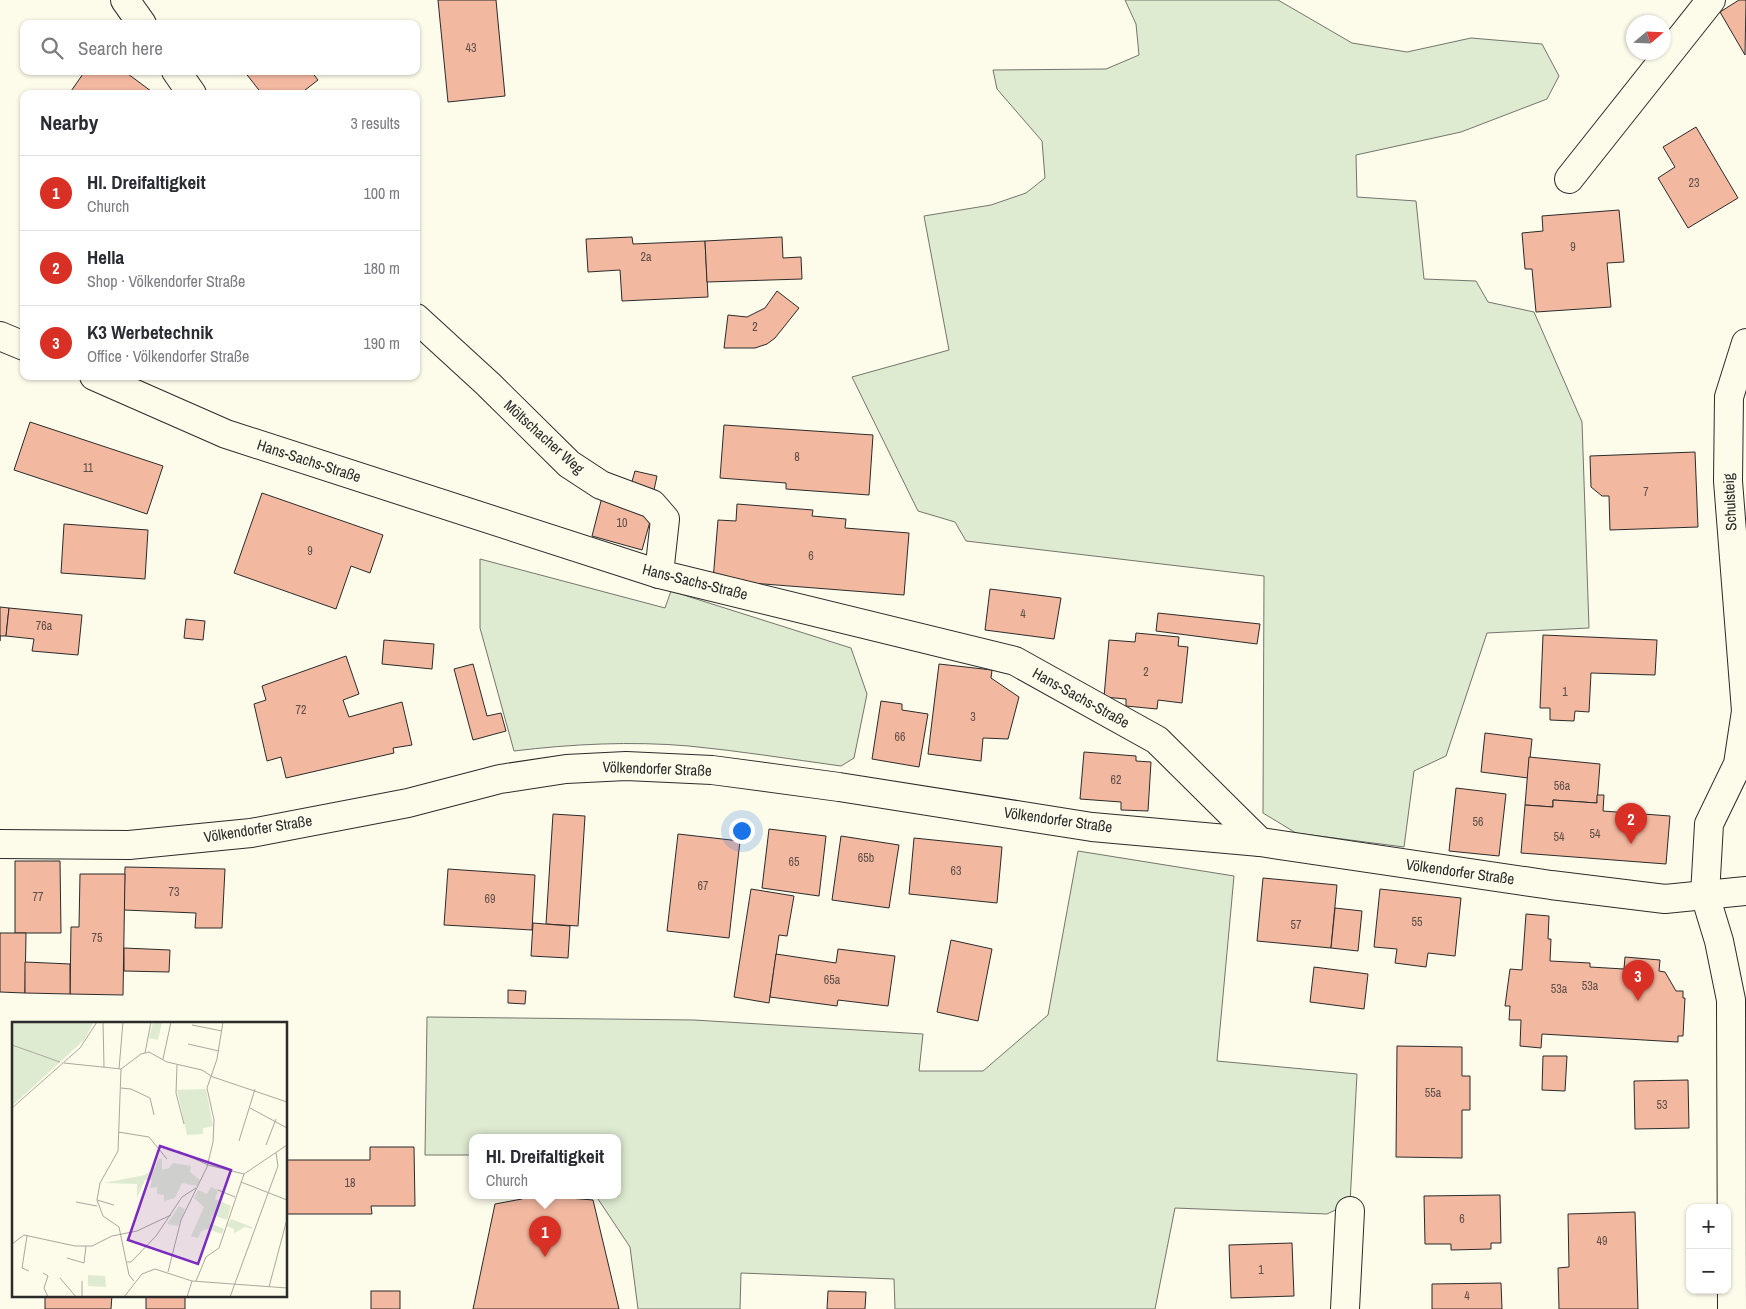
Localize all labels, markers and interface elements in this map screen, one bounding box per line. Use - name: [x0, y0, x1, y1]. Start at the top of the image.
- north arrow: [1626, 15, 1671, 60]
- search box: [20, 20, 420, 75]
- icon: search: [38, 34, 66, 62]
- text: Search here: [78, 35, 163, 61]
- house number: 43: [466, 40, 476, 56]
- text: Nearby: [40, 108, 98, 137]
- text: 3 results: [350, 112, 400, 134]
- text: Hl. Dreifaltigkeit: [87, 169, 206, 195]
- house number: 23: [1689, 175, 1699, 191]
- text: 1: [52, 182, 60, 204]
- text: 100 m: [364, 182, 400, 204]
- text: Church: [87, 195, 129, 217]
- house number: 9: [1570, 239, 1576, 255]
- text: Hella: [87, 244, 124, 270]
- house number: 2a: [641, 249, 652, 265]
- text: 2: [52, 257, 60, 279]
- text: 180 m: [364, 257, 400, 279]
- text: Shop · Völkendorfer Straße: [87, 270, 245, 292]
- text: K3 Werbetechnik: [87, 319, 213, 345]
- house number: 2: [752, 319, 758, 335]
- text: 3: [52, 332, 60, 354]
- text: 190 m: [364, 332, 400, 354]
- text: Office · Völkendorfer Straße: [87, 345, 249, 367]
- street label: Möltschacher Weg: [500, 395, 589, 479]
- street label: Hans-Sachs-Straße: [255, 434, 364, 487]
- house number: 8: [794, 449, 800, 465]
- house number: 11: [83, 460, 94, 476]
- street label: Schulsteig: [1718, 473, 1741, 531]
- house number: 7: [1643, 484, 1649, 500]
- house number: 10: [617, 515, 627, 531]
- house number: 9: [307, 543, 313, 559]
- house number: 6: [808, 548, 814, 564]
- street label: Hans-Sachs-Straße: [640, 558, 750, 605]
- house number: 4: [1020, 606, 1026, 622]
- house number: 76a: [36, 618, 53, 634]
- street label: Hans-Sachs-Straße: [1029, 662, 1134, 733]
- house number: 2: [1143, 664, 1149, 680]
- house number: 1: [1562, 684, 1568, 700]
- house number: 72: [296, 702, 306, 718]
- house number: 3: [970, 709, 976, 725]
- house number: 66: [895, 729, 905, 745]
- street label: Völkendorfer Straße: [602, 756, 712, 781]
- house number: 62: [1111, 772, 1121, 788]
- house number: 56a: [1554, 778, 1571, 794]
- street label: Völkendorfer Straße: [1002, 801, 1114, 838]
- pin: 2: [1615, 803, 1647, 844]
- street label: Völkendorfer Straße: [202, 810, 314, 847]
- house number: 56: [1473, 814, 1483, 830]
- your location: [729, 818, 755, 844]
- house number: 54: [1590, 826, 1601, 842]
- house number: 54: [1554, 829, 1565, 845]
- house number: 65b: [858, 850, 874, 866]
- street label: Völkendorfer Straße: [1404, 853, 1516, 890]
- house number: 65: [789, 854, 800, 870]
- house number: 63: [951, 863, 961, 879]
- house number: 67: [698, 878, 709, 894]
- house number: 73: [169, 884, 179, 900]
- house number: 77: [33, 889, 44, 905]
- house number: 69: [485, 891, 495, 907]
- house number: 55: [1412, 914, 1423, 930]
- house number: 57: [1291, 917, 1302, 933]
- house number: 75: [92, 930, 103, 946]
- pin: 3: [1622, 960, 1654, 1001]
- house number: 65a: [824, 972, 841, 988]
- house number: 53a: [1582, 978, 1599, 994]
- house number: 53a: [1551, 981, 1568, 997]
- inset map: [12, 1022, 288, 1296]
- house number: 55a: [1425, 1085, 1442, 1101]
- house number: 53: [1657, 1097, 1667, 1113]
- popup: [469, 1134, 621, 1199]
- text: Hl. Dreifaltigkeit: [486, 1143, 604, 1169]
- text: Church: [486, 1169, 528, 1191]
- house number: 18: [345, 1175, 355, 1191]
- map controls: [1686, 1204, 1731, 1294]
- button: +: [1686, 1204, 1731, 1249]
- house number: 6: [1459, 1211, 1465, 1227]
- pin: 1: [529, 1216, 561, 1257]
- house number: 49: [1597, 1233, 1607, 1249]
- button: −: [1686, 1249, 1731, 1294]
- house number: 1: [1258, 1262, 1264, 1278]
- house number: 4: [1464, 1288, 1470, 1304]

